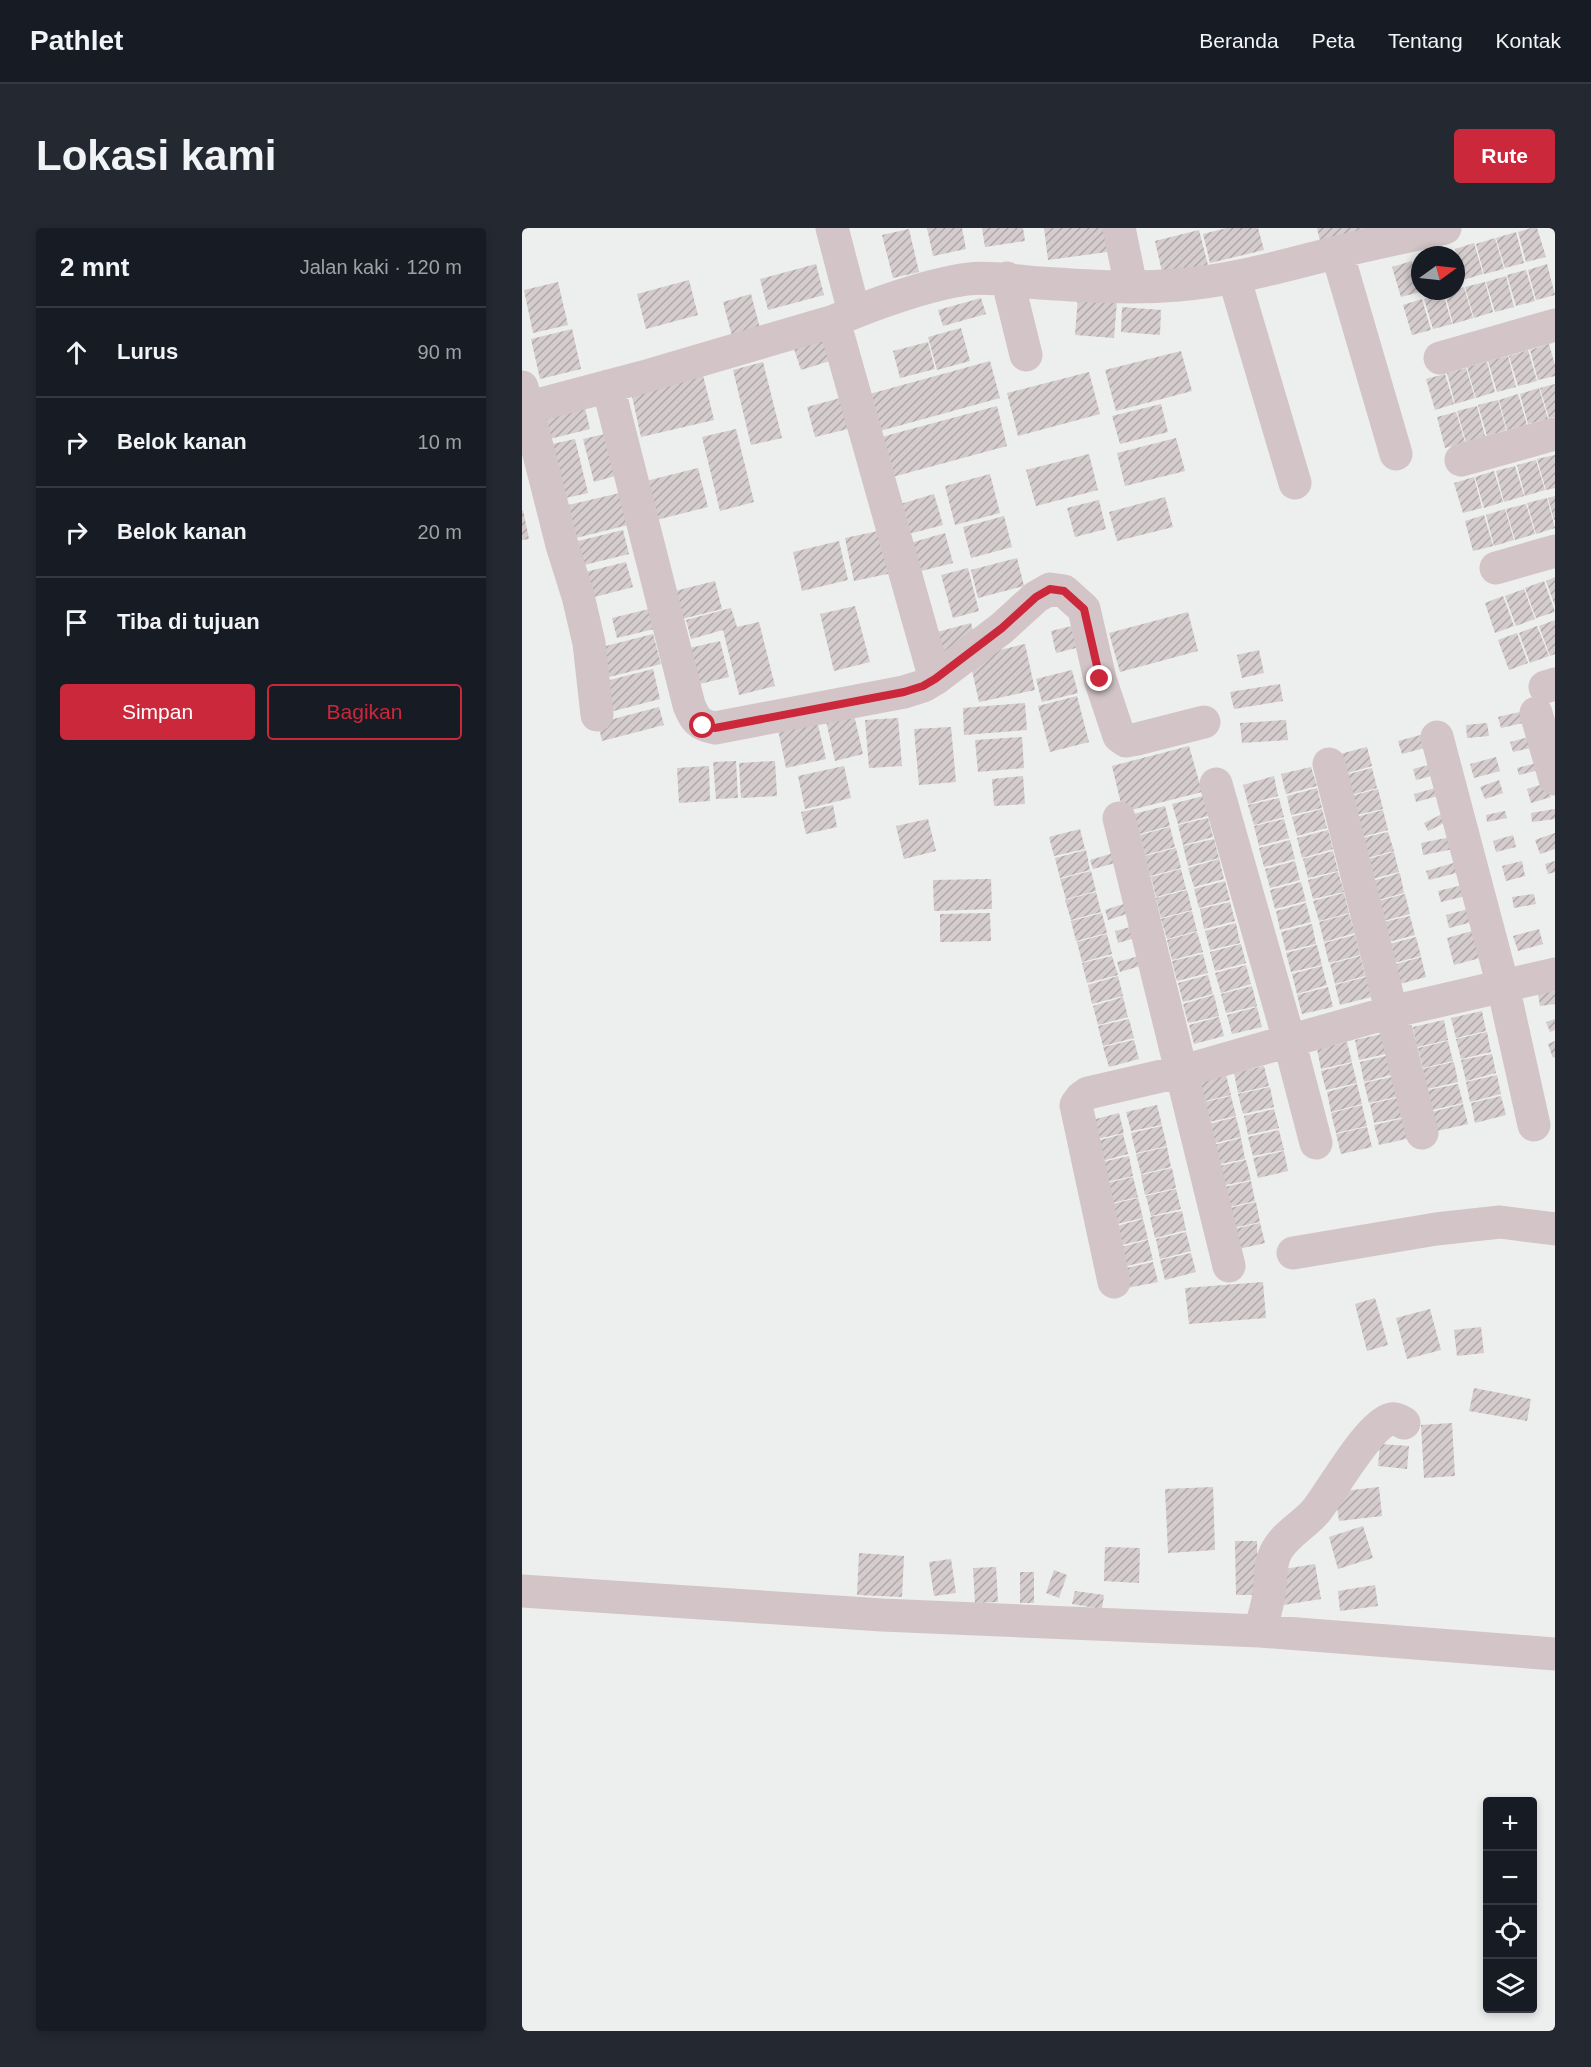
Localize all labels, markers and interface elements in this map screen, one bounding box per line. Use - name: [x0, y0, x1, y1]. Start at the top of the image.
- text: Pathlet: [30, 25, 123, 56]
- text: Beranda: [1199, 29, 1279, 52]
- text: Peta: [1312, 29, 1355, 52]
- text: Tentang: [1388, 29, 1463, 52]
- text: Kontak: [1496, 29, 1561, 52]
- button: Rute: [1454, 129, 1555, 183]
- text: Lokasi kami: [36, 132, 276, 179]
- north arrow: [1411, 246, 1465, 300]
- text: 2 mnt: [60, 252, 129, 282]
- text: Jalan kaki · 120 m: [300, 256, 462, 278]
- icon: ahead: [60, 336, 93, 369]
- text: Lurus: [117, 339, 178, 364]
- text: 90 m: [418, 341, 462, 363]
- icon: right: [60, 426, 93, 459]
- text: Belok kanan: [117, 429, 247, 454]
- text: 10 m: [418, 431, 462, 453]
- icon: right: [60, 516, 93, 549]
- text: Belok kanan: [117, 519, 247, 544]
- text: 20 m: [418, 521, 462, 543]
- icon: arrive: [60, 606, 93, 639]
- text: Tiba di tujuan: [117, 609, 260, 634]
- route end: [1086, 665, 1112, 691]
- button: Simpan: [60, 684, 255, 740]
- button: Bagikan: [267, 684, 462, 740]
- route start: [689, 712, 715, 738]
- map controls: [1483, 1797, 1537, 2013]
- button: +: [1483, 1797, 1537, 1851]
- button: −: [1483, 1851, 1537, 1905]
- button: locate: [1483, 1905, 1537, 1959]
- button: layers: [1483, 1959, 1537, 2013]

